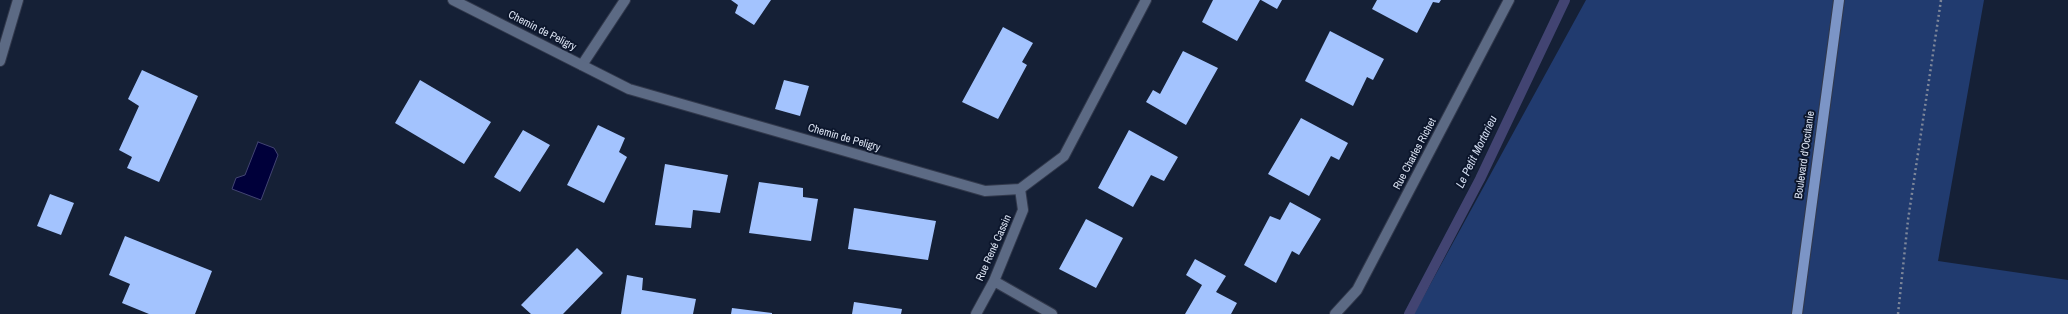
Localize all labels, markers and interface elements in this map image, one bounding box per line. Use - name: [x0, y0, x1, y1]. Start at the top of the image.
- street label: Chemin de Peligry: [506, 8, 578, 54]
- street label: Boulevard d'Occitanie: [1792, 110, 1818, 200]
- water label: Le Petit Mortarieu: [1453, 113, 1501, 191]
- street label: Rue Charles Richet: [1391, 116, 1439, 192]
- street label: Chemin de Peligry: [806, 121, 882, 155]
- street label: Rue René Cassin: [973, 213, 1015, 283]

